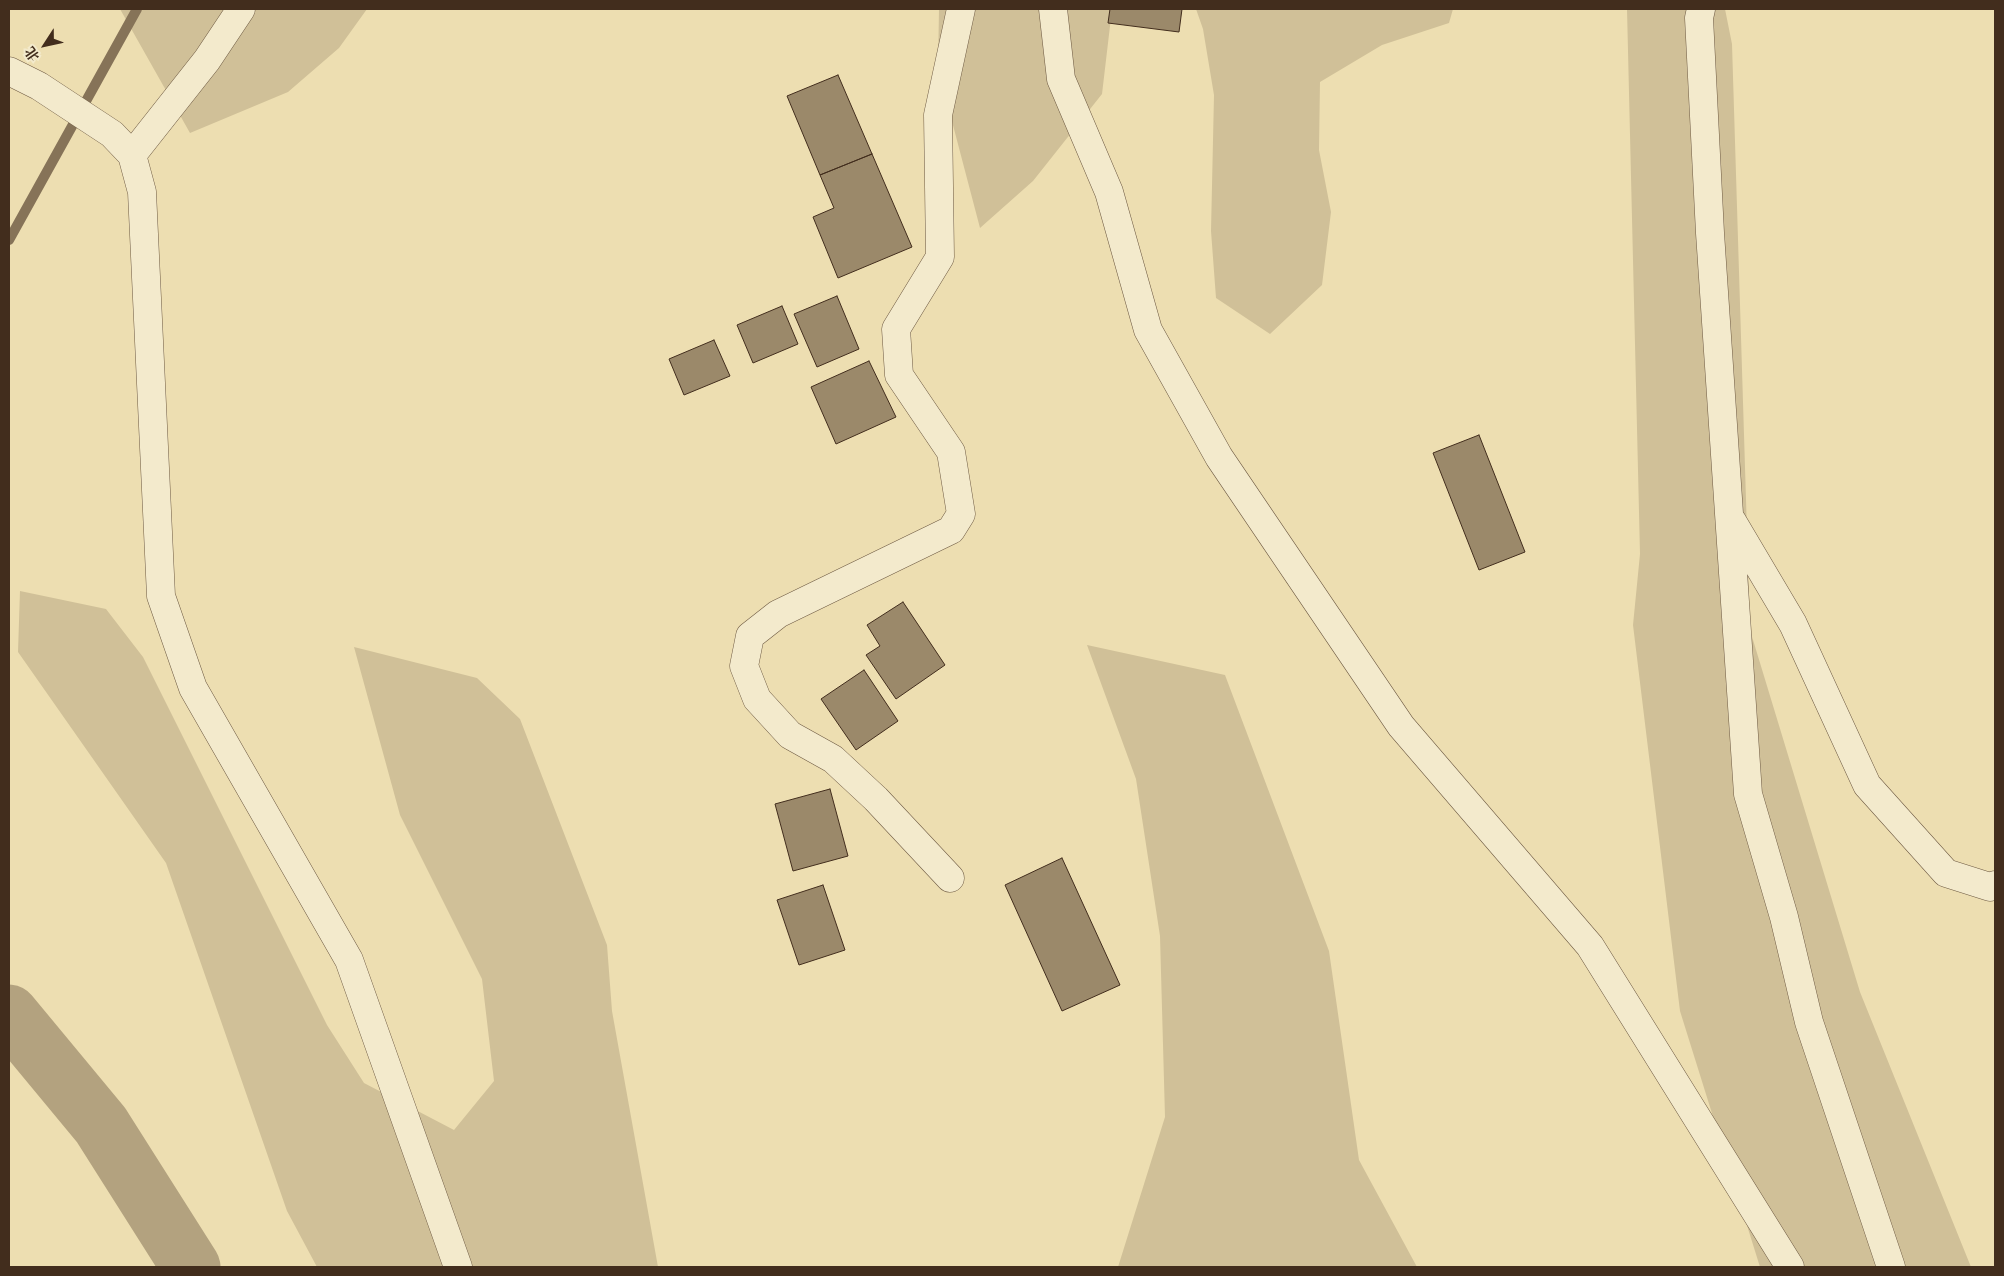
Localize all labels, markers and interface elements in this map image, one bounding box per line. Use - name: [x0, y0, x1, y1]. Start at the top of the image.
- north arrow: [20, 20, 70, 70]
- text: 北: [21, 43, 44, 64]

